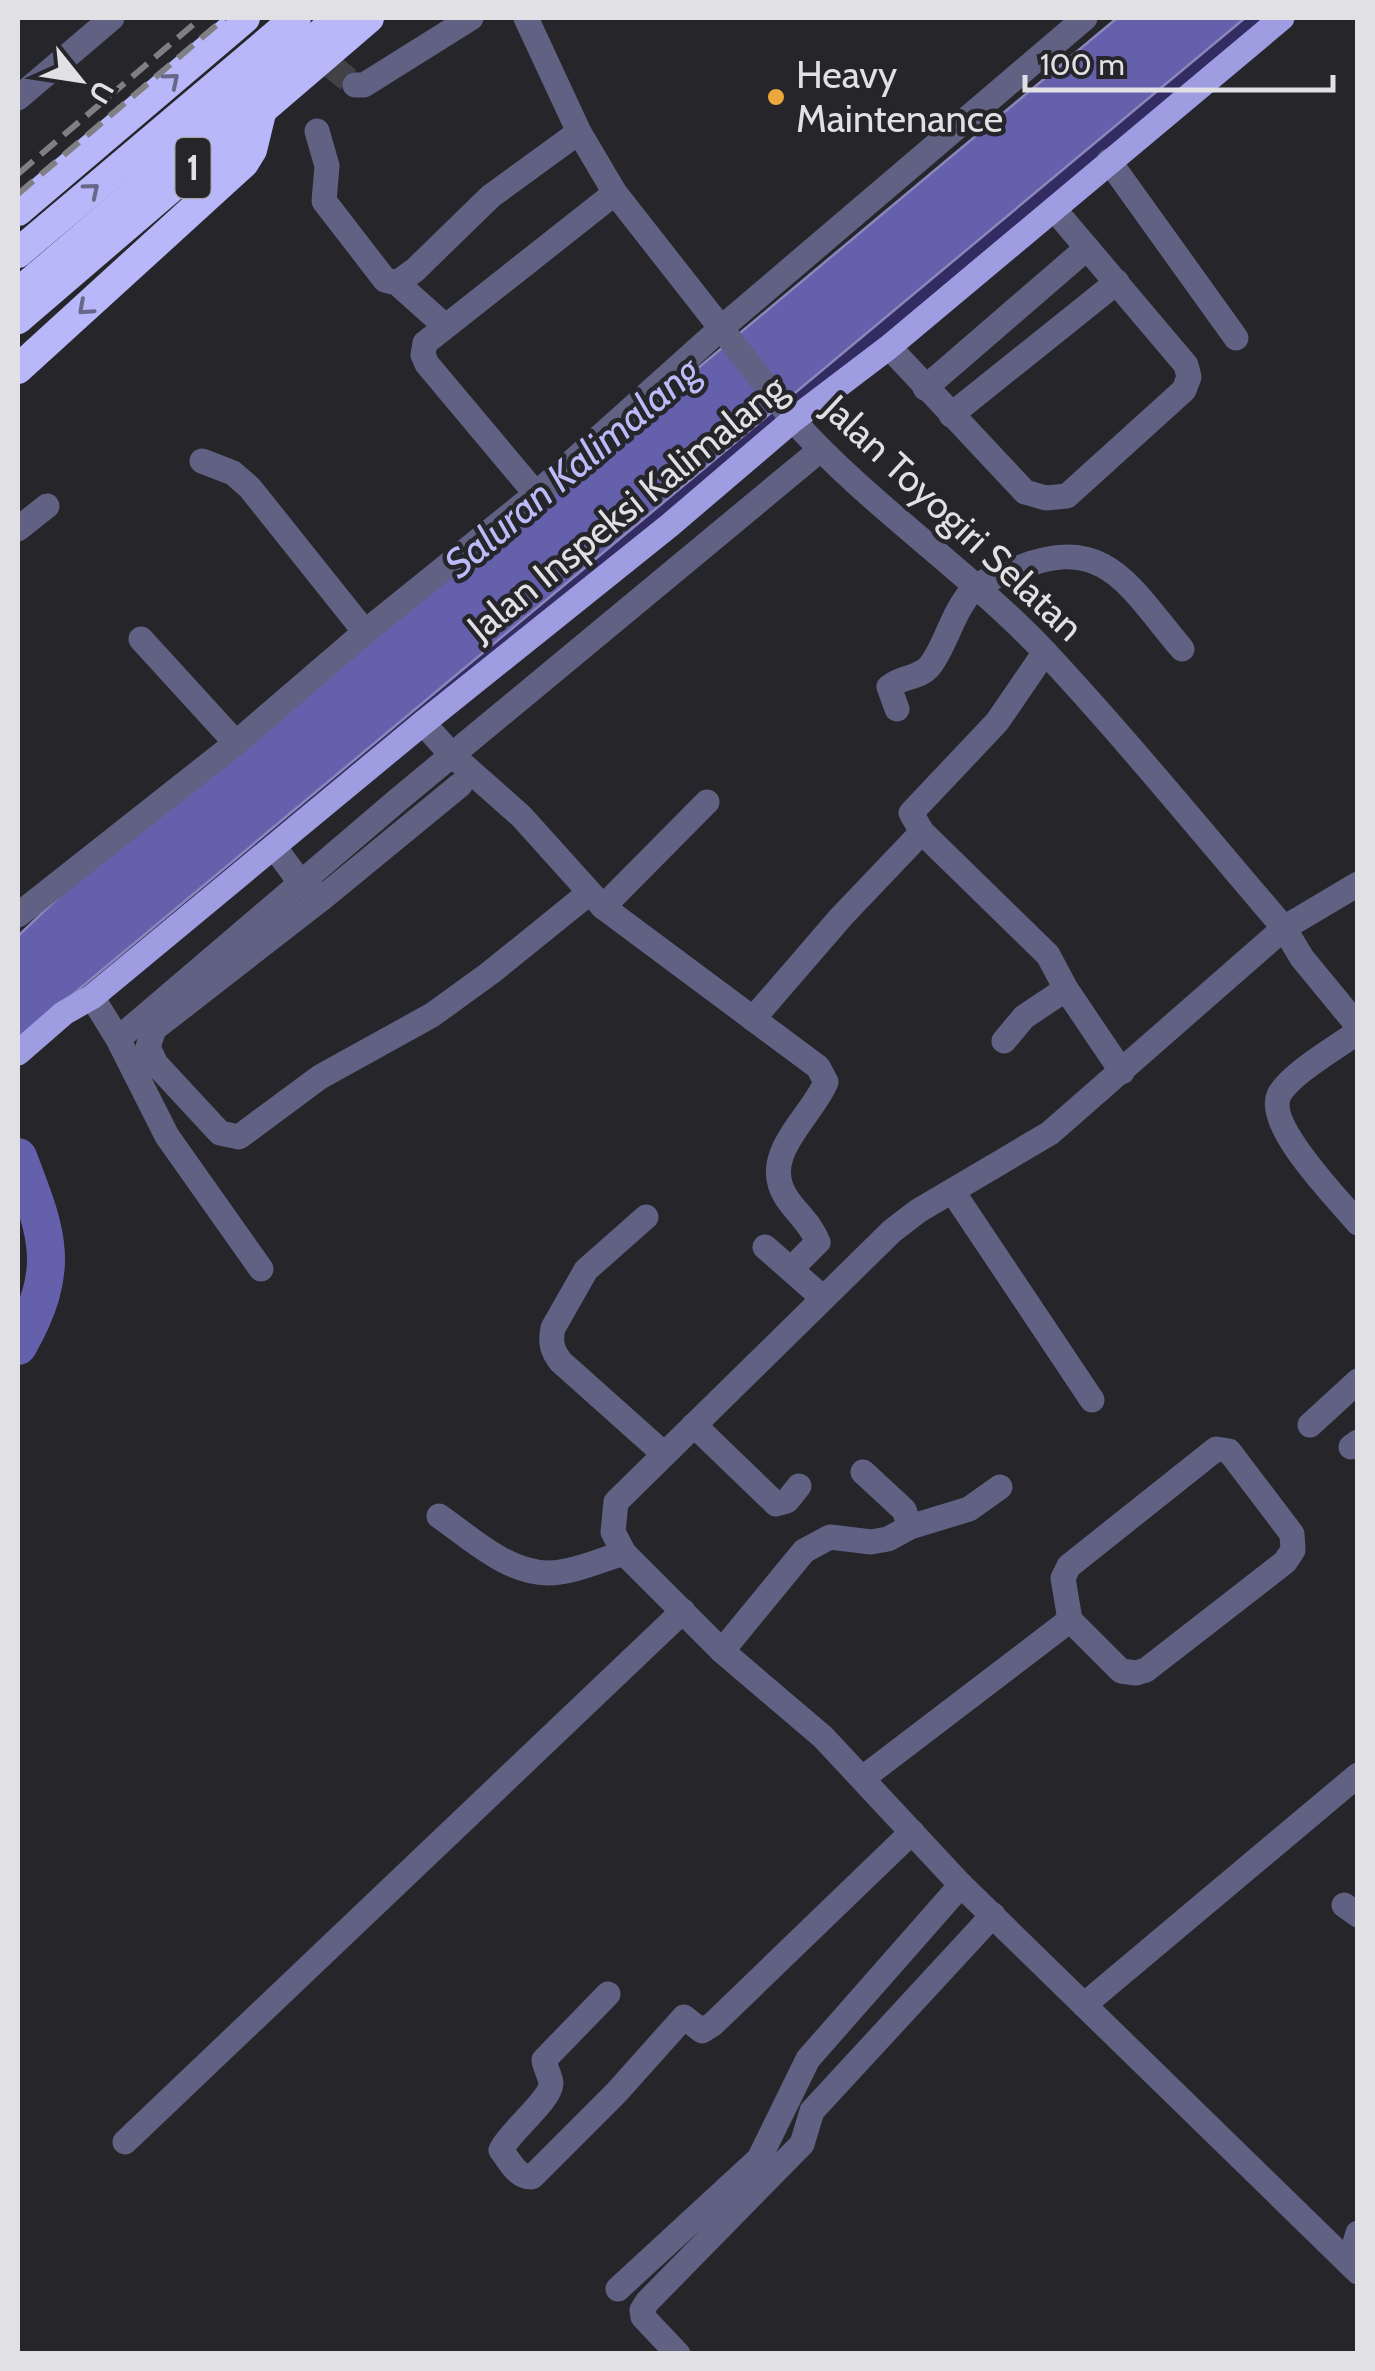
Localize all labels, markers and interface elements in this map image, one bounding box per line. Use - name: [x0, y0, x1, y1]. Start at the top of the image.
- north arrow: [30, 30, 130, 130]
- scale bar: [1025, 30, 1332, 92]
- text: 100 m: [1040, 46, 1125, 83]
- place label: Heavy Maintenance: [796, 51, 1003, 142]
- one-way arrow: [160, 74, 178, 92]
- text: U: [82, 75, 121, 110]
- marker: Heavy Maintenance: [765, 86, 787, 108]
- road number: 1: [176, 138, 210, 198]
- one-way arrow: [80, 184, 99, 202]
- one-way arrow: [78, 296, 97, 314]
- water label: Saluran Kalimalang: [434, 344, 711, 588]
- street label: Jalan Inspeksi Kalimalang: [457, 364, 796, 651]
- street label: Jalan Toyogiri Selatan: [813, 384, 1093, 650]

